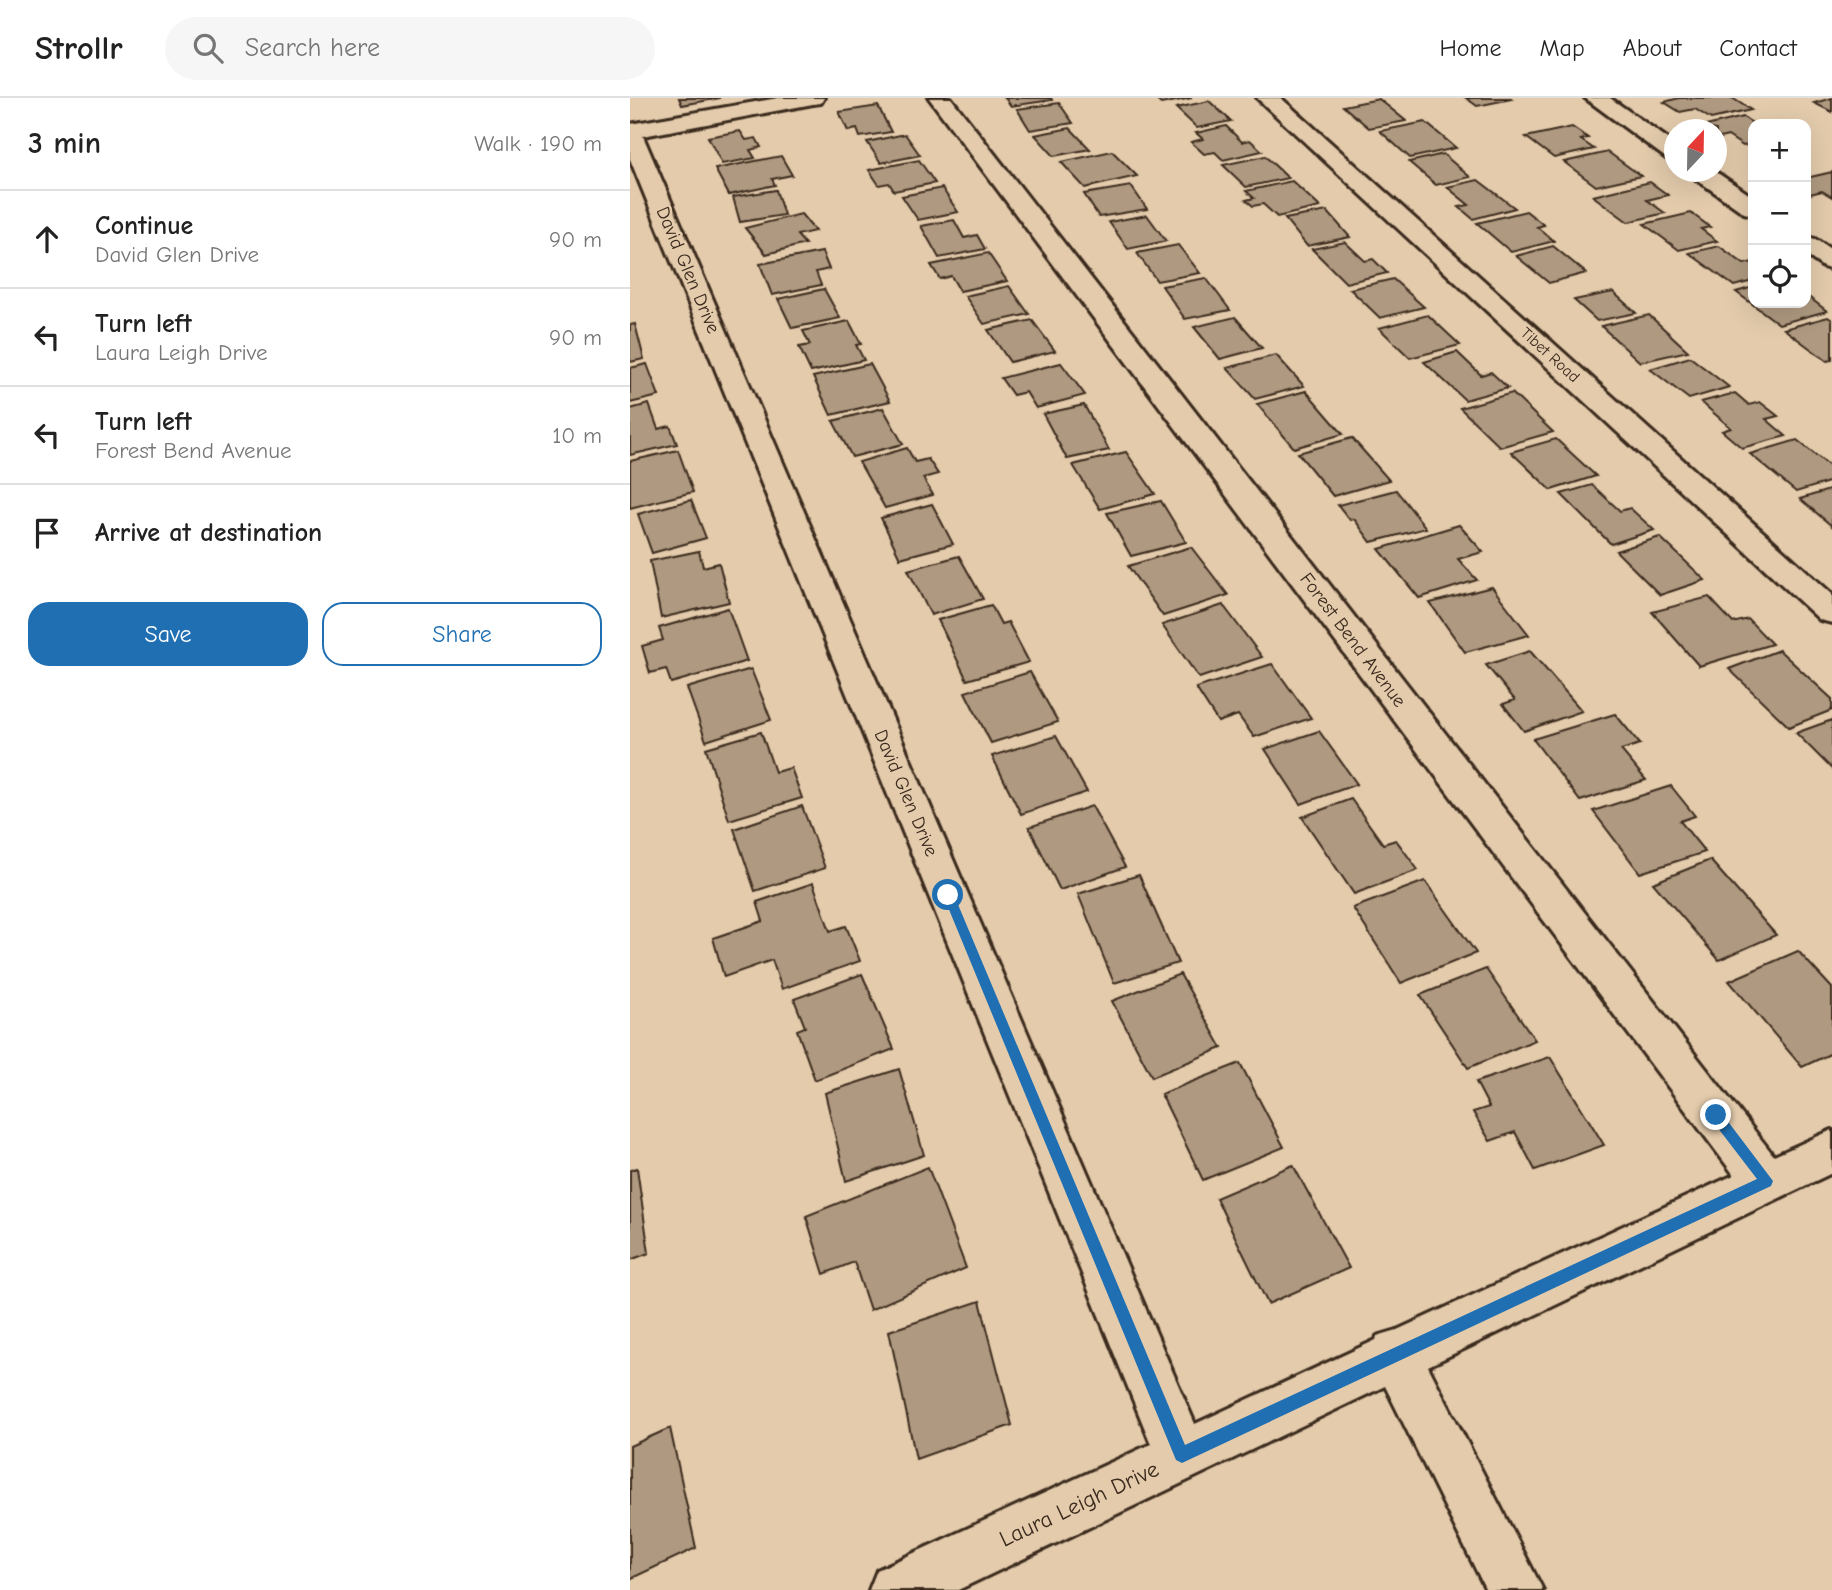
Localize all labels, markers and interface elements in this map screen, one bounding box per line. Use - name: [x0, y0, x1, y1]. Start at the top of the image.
- search box: [165, 17, 655, 80]
- text: Strollr: [35, 29, 123, 67]
- icon: search: [189, 29, 227, 67]
- text: Search here: [245, 33, 380, 63]
- text: Home: [1440, 34, 1501, 62]
- text: Map: [1539, 34, 1585, 62]
- text: About: [1623, 34, 1681, 62]
- text: Contact: [1719, 34, 1797, 62]
- north arrow: [1664, 119, 1727, 182]
- map controls: [1748, 119, 1811, 308]
- button: +: [1748, 119, 1811, 182]
- text: 3 min: [28, 126, 101, 161]
- text: Walk · 190 m: [474, 130, 602, 157]
- button: −: [1748, 182, 1811, 245]
- street label: David Glen Drive: [651, 203, 725, 337]
- text: Continue: [95, 211, 193, 241]
- icon: ahead: [28, 220, 66, 258]
- text: 90 m: [549, 226, 602, 253]
- text: David Glen Drive: [95, 241, 259, 268]
- button: locate: [1748, 245, 1811, 308]
- text: Turn left: [95, 309, 192, 339]
- icon: left: [28, 318, 66, 356]
- text: 90 m: [549, 324, 602, 351]
- street label: Tibet Road: [1517, 324, 1583, 386]
- text: Laura Leigh Drive: [95, 339, 268, 366]
- text: Turn left: [95, 407, 192, 437]
- icon: left: [28, 416, 66, 454]
- text: 10 m: [552, 422, 602, 449]
- text: Forest Bend Avenue: [95, 437, 292, 464]
- icon: arrive: [28, 514, 66, 552]
- text: Arrive at destination: [95, 518, 322, 548]
- street label: Forest Bend Avenue: [1295, 569, 1411, 711]
- button: Save: [28, 602, 308, 666]
- button: Share: [322, 602, 602, 666]
- street label: David Glen Drive: [869, 726, 943, 860]
- route start: [932, 879, 963, 910]
- route end: [1700, 1099, 1731, 1130]
- street label: Laura Leigh Drive: [995, 1455, 1163, 1553]

